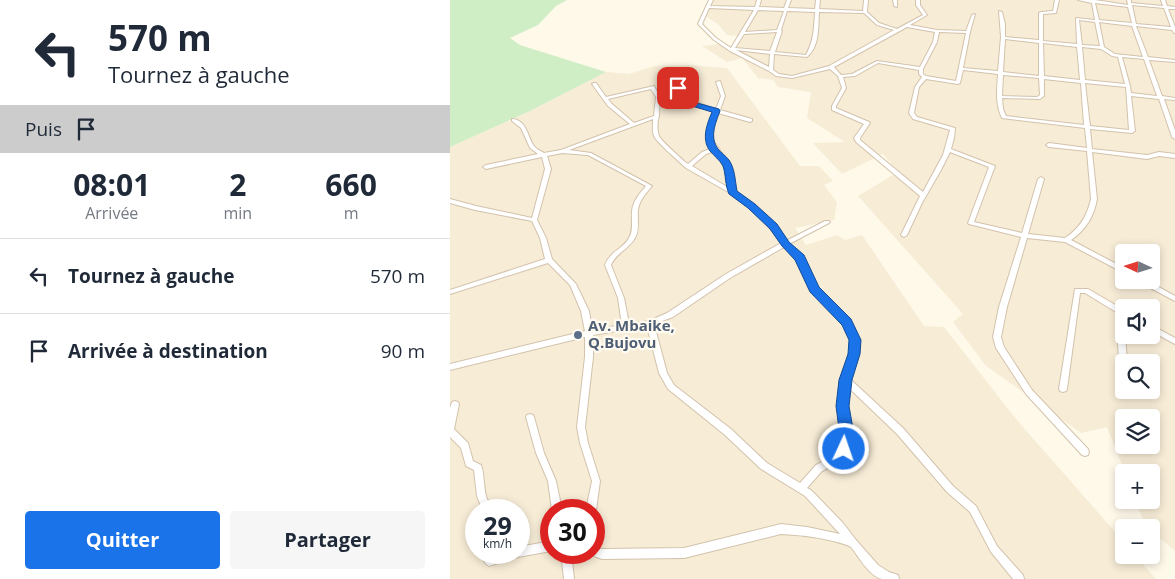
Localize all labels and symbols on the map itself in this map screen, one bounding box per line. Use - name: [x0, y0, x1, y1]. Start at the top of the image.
- pin: [657, 67, 699, 109]
- north arrow: [1115, 244, 1160, 289]
- place label: Av. Mbaike, Q.Bujovu: [588, 315, 675, 352]
- marker: Av. Mbaike, Q.Bujovu: [572, 329, 584, 341]
- position arrow: [817, 422, 869, 474]
- speed limit sign: 30: [540, 499, 605, 564]

